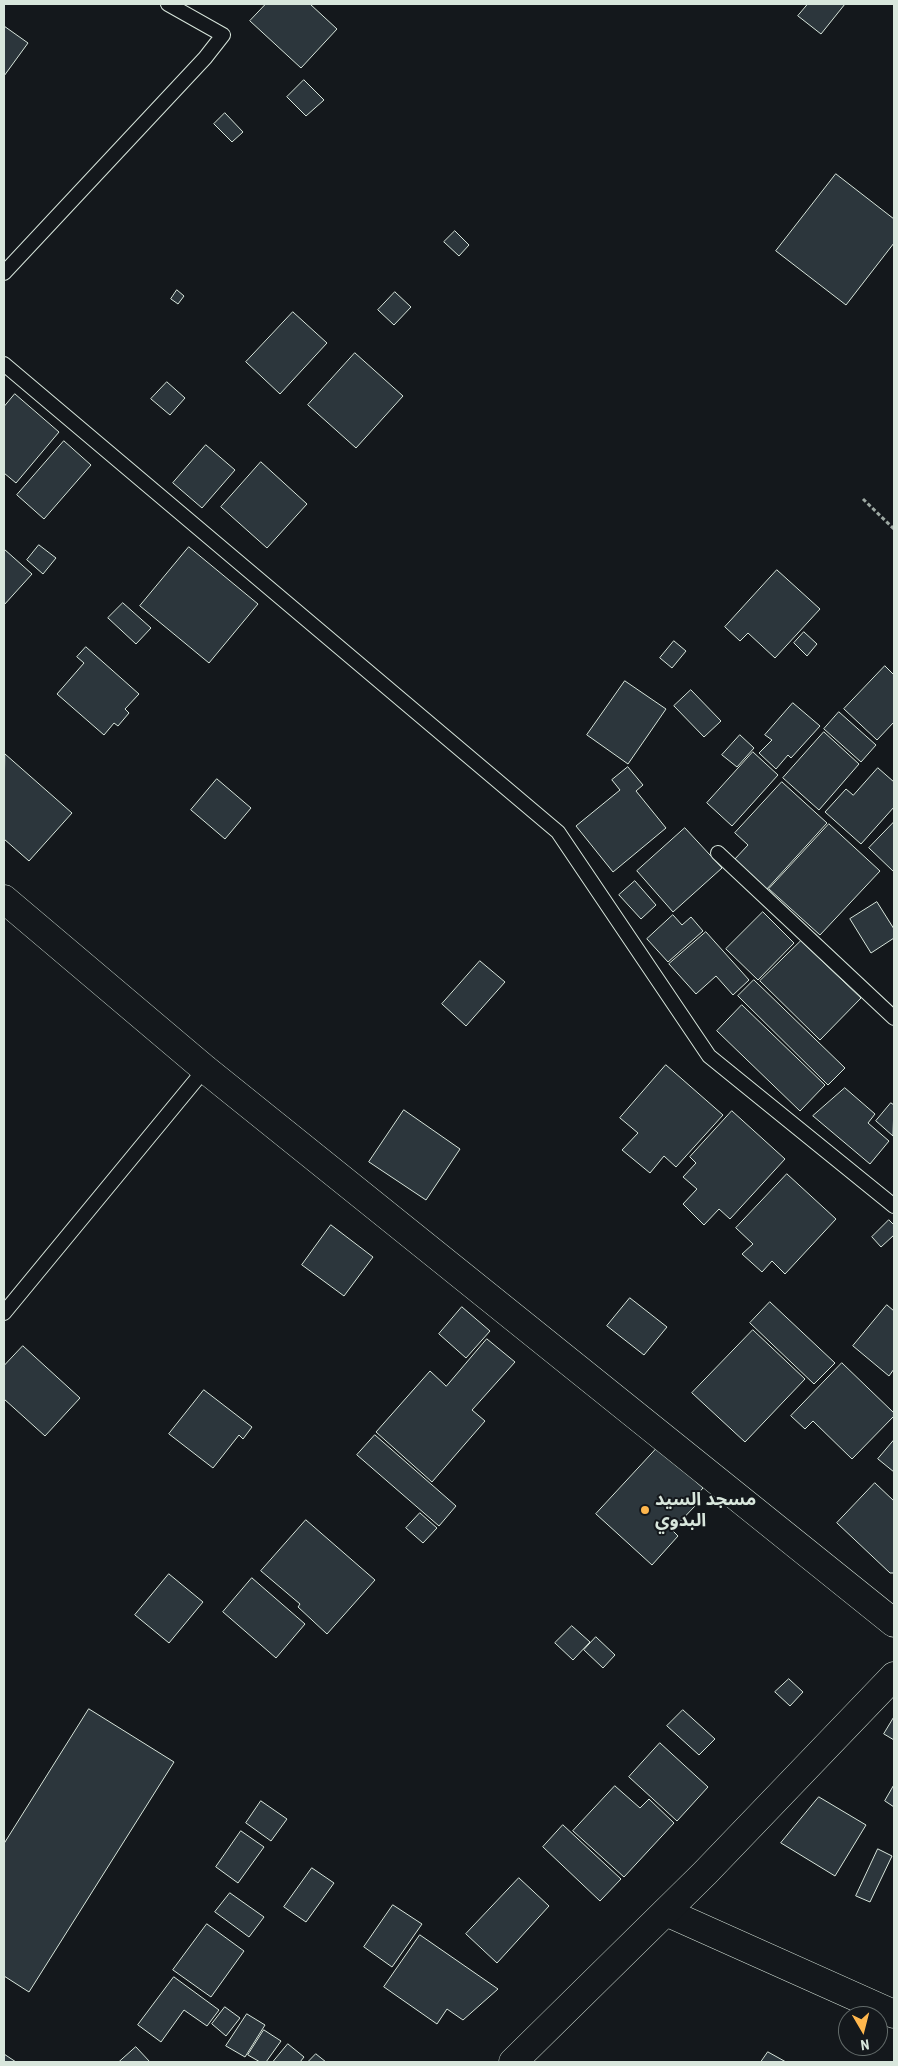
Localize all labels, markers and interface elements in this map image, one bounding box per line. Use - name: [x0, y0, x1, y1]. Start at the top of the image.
- place label: مسجد السيد البدوي: [655, 1489, 756, 1532]
- marker: مسجد السيد البدوي: [639, 1504, 651, 1516]
- north arrow: [838, 2006, 888, 2056]
- text: N: [860, 2036, 870, 2053]

